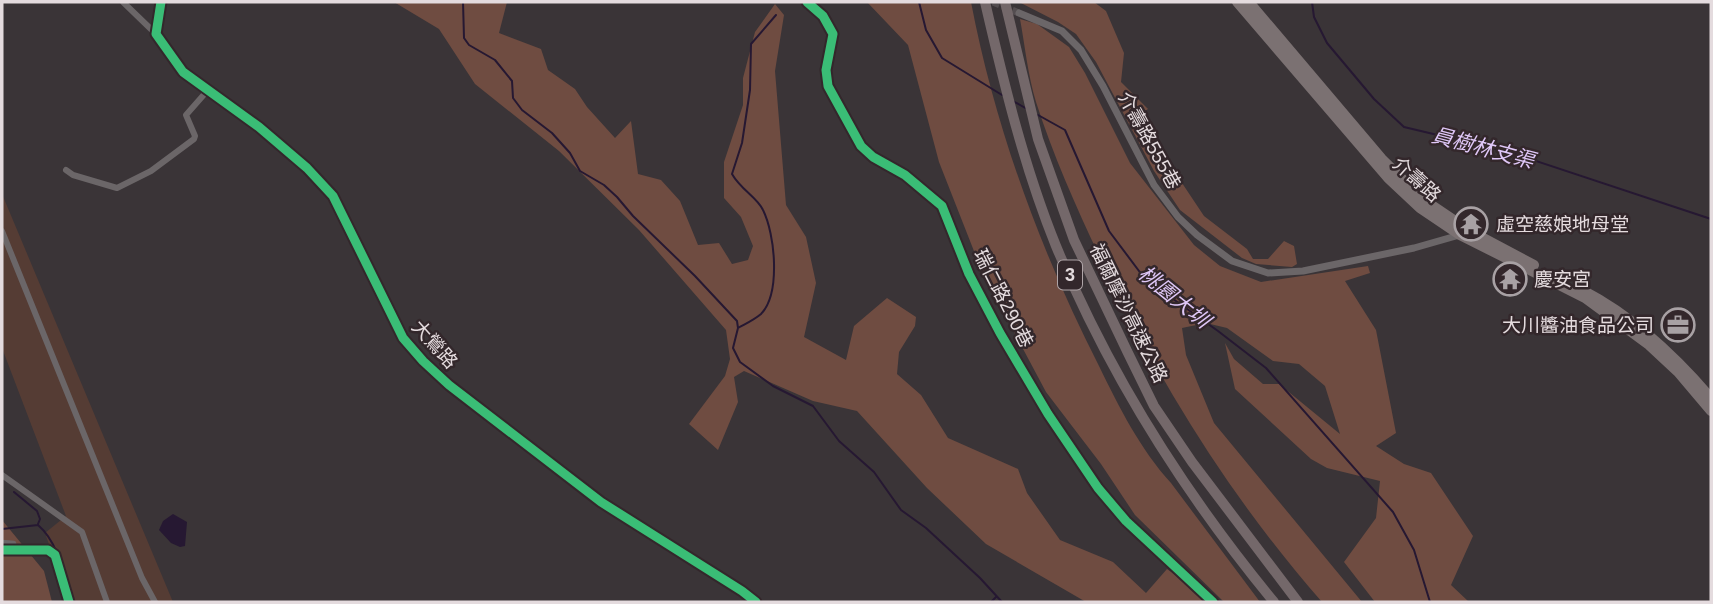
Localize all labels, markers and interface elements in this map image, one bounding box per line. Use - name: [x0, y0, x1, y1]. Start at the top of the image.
- street label: 介壽路555巷: [1114, 88, 1185, 192]
- water label: 員樹林支渠: [1429, 123, 1540, 173]
- street label: 介壽路: [1388, 152, 1445, 206]
- temple icon: 虛空慈娘地母堂: [1452, 205, 1490, 243]
- place label: 虛空慈娘地母堂: [1496, 214, 1629, 235]
- street label: 福爾摩沙高速公路: [1086, 240, 1171, 386]
- street label: 瑞仁路290巷: [970, 245, 1037, 351]
- road number: 3: [1058, 260, 1082, 290]
- temple icon: 慶安宮: [1491, 260, 1529, 298]
- water label: 桃園大圳: [1134, 261, 1217, 334]
- place label: 慶安宮: [1534, 269, 1591, 290]
- office icon: 大川醬油食品公司: [1659, 306, 1697, 344]
- place label: 大川醬油食品公司: [1502, 315, 1654, 336]
- street label: 大鶯路: [408, 316, 462, 373]

